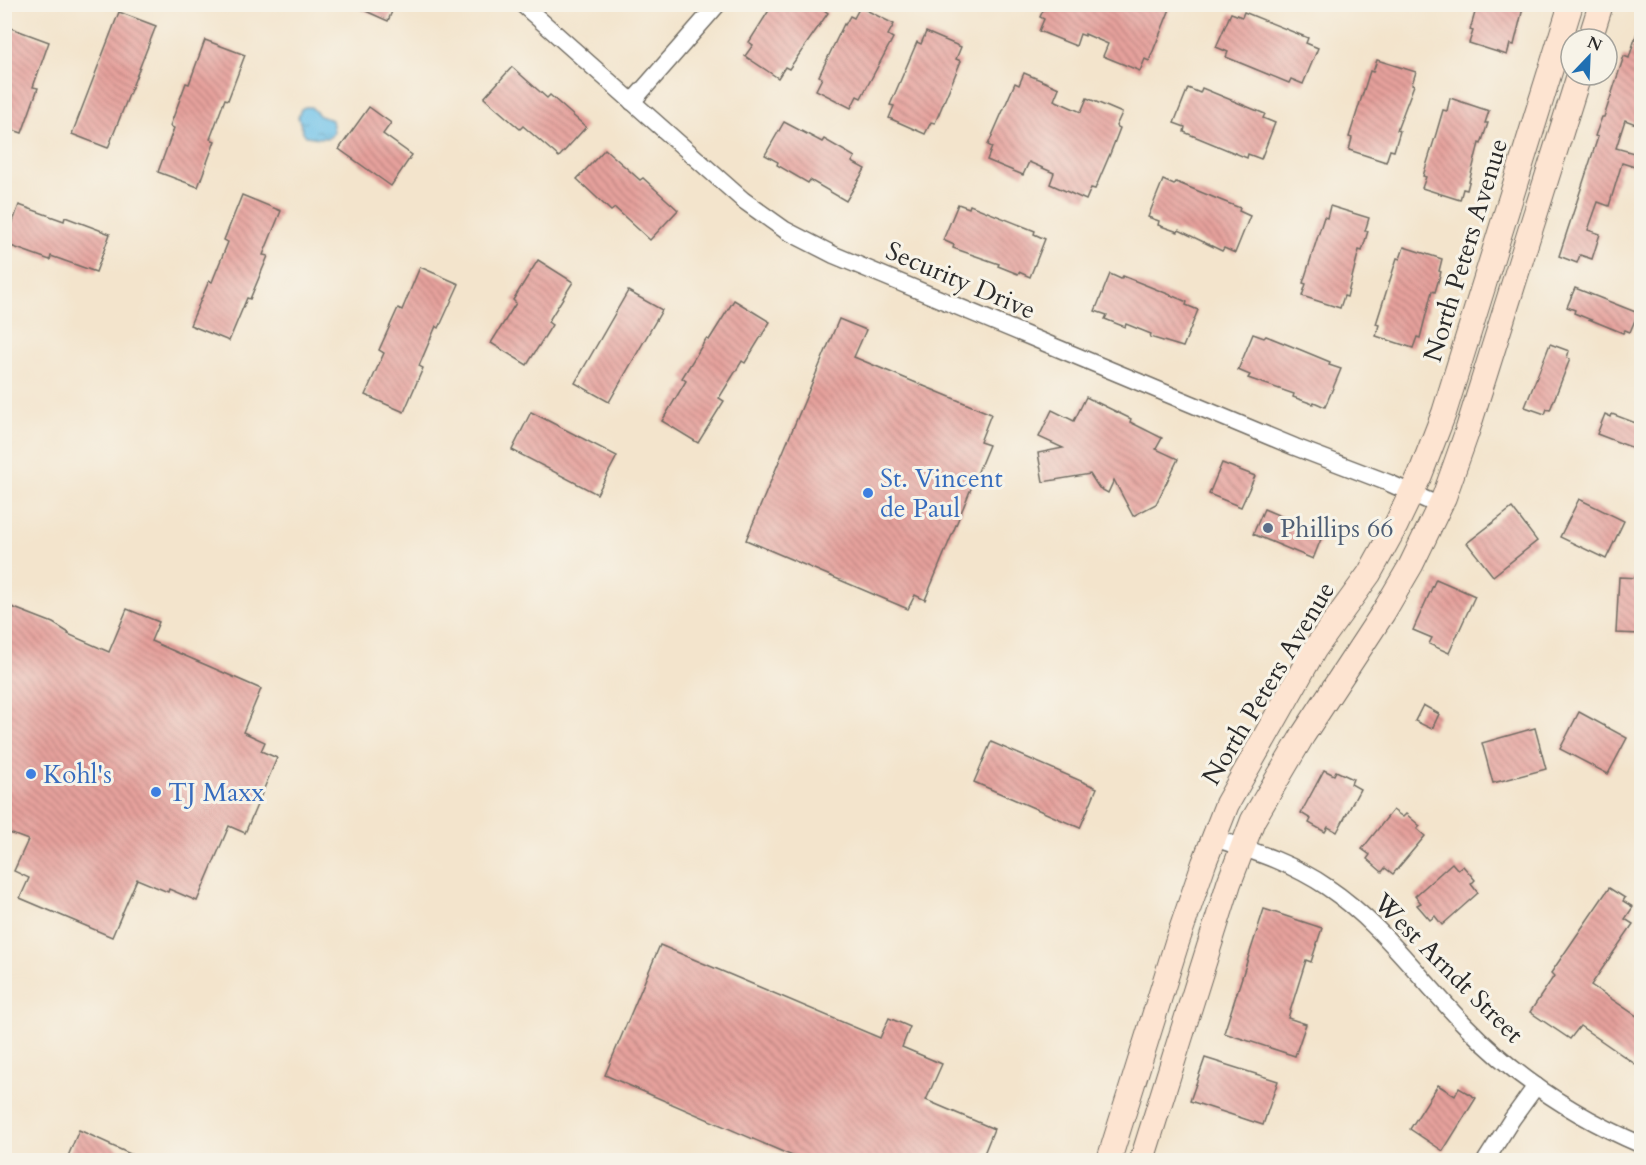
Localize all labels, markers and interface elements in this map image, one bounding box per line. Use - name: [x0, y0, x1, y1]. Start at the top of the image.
- north arrow: [1559, 27, 1619, 87]
- text: N: [1584, 31, 1605, 57]
- street label: North Peters Avenue: [1415, 134, 1516, 366]
- street label: Security Drive: [881, 233, 1041, 328]
- place label: St. Vincent de Paul: [880, 461, 1003, 526]
- marker: St. Vincent de Paul: [861, 486, 875, 500]
- place label: Phillips 66: [1280, 511, 1394, 546]
- marker: Phillips 66: [1261, 521, 1275, 535]
- street label: North Peters Avenue: [1194, 575, 1343, 792]
- place label: Kohl's: [43, 757, 112, 792]
- marker: Kohl's: [24, 767, 38, 781]
- place label: TJ Maxx: [168, 775, 264, 810]
- marker: TJ Maxx: [149, 785, 163, 799]
- street label: West Arndt Street: [1365, 885, 1531, 1051]

